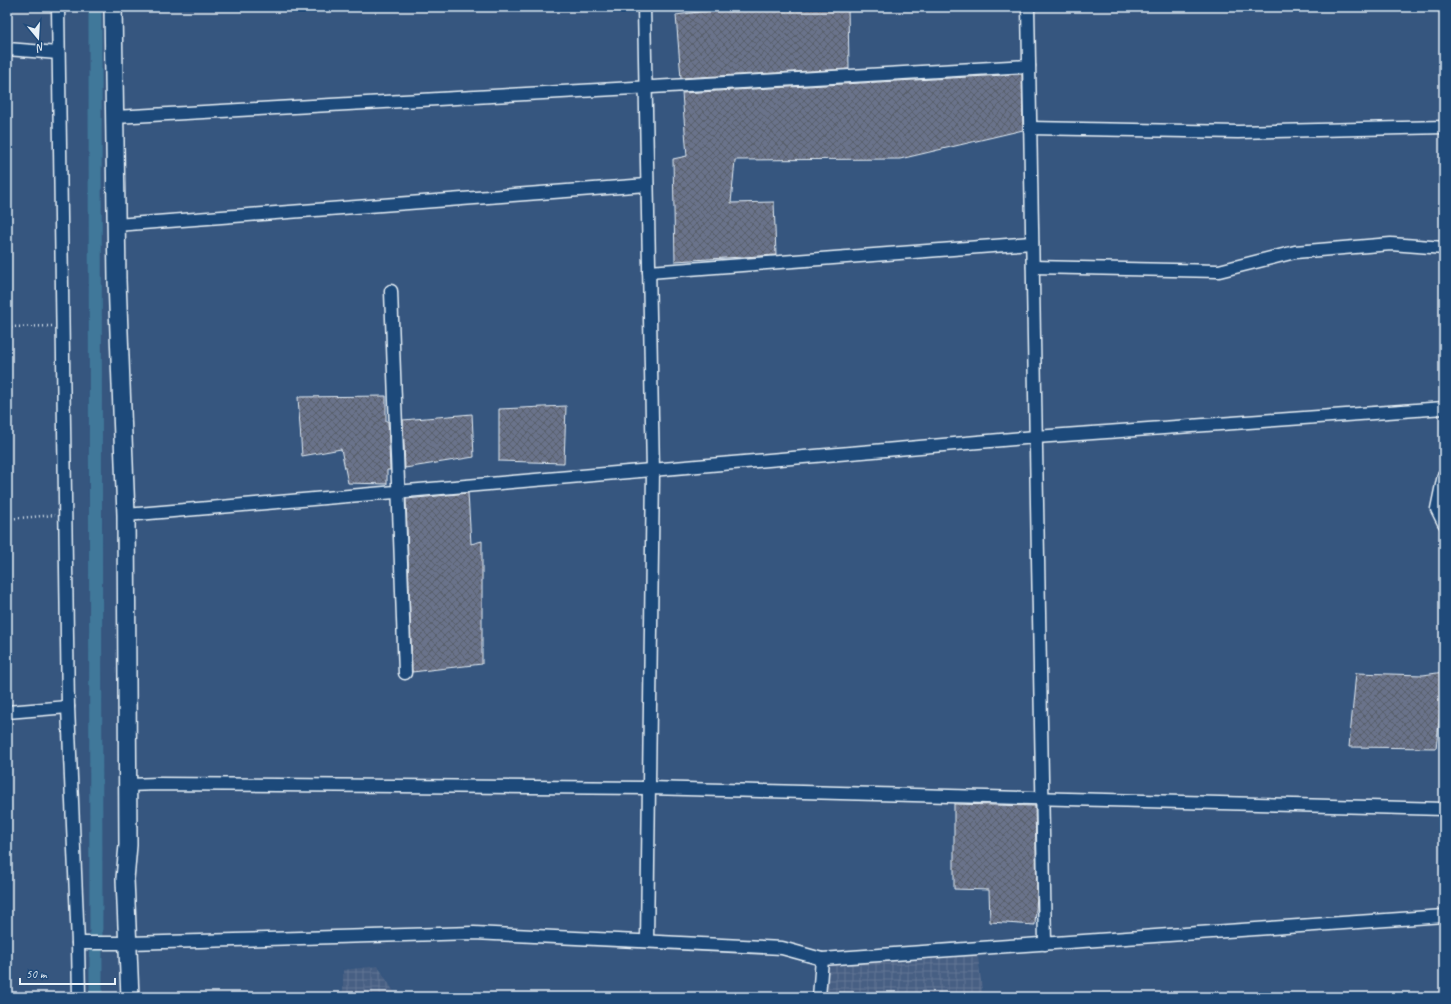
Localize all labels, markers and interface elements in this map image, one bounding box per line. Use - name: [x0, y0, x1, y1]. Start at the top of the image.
- north arrow: [18, 18, 58, 58]
- text: N: [34, 40, 46, 56]
- scale bar: [20, 960, 115, 986]
- text: 50 m: [26, 966, 48, 982]

